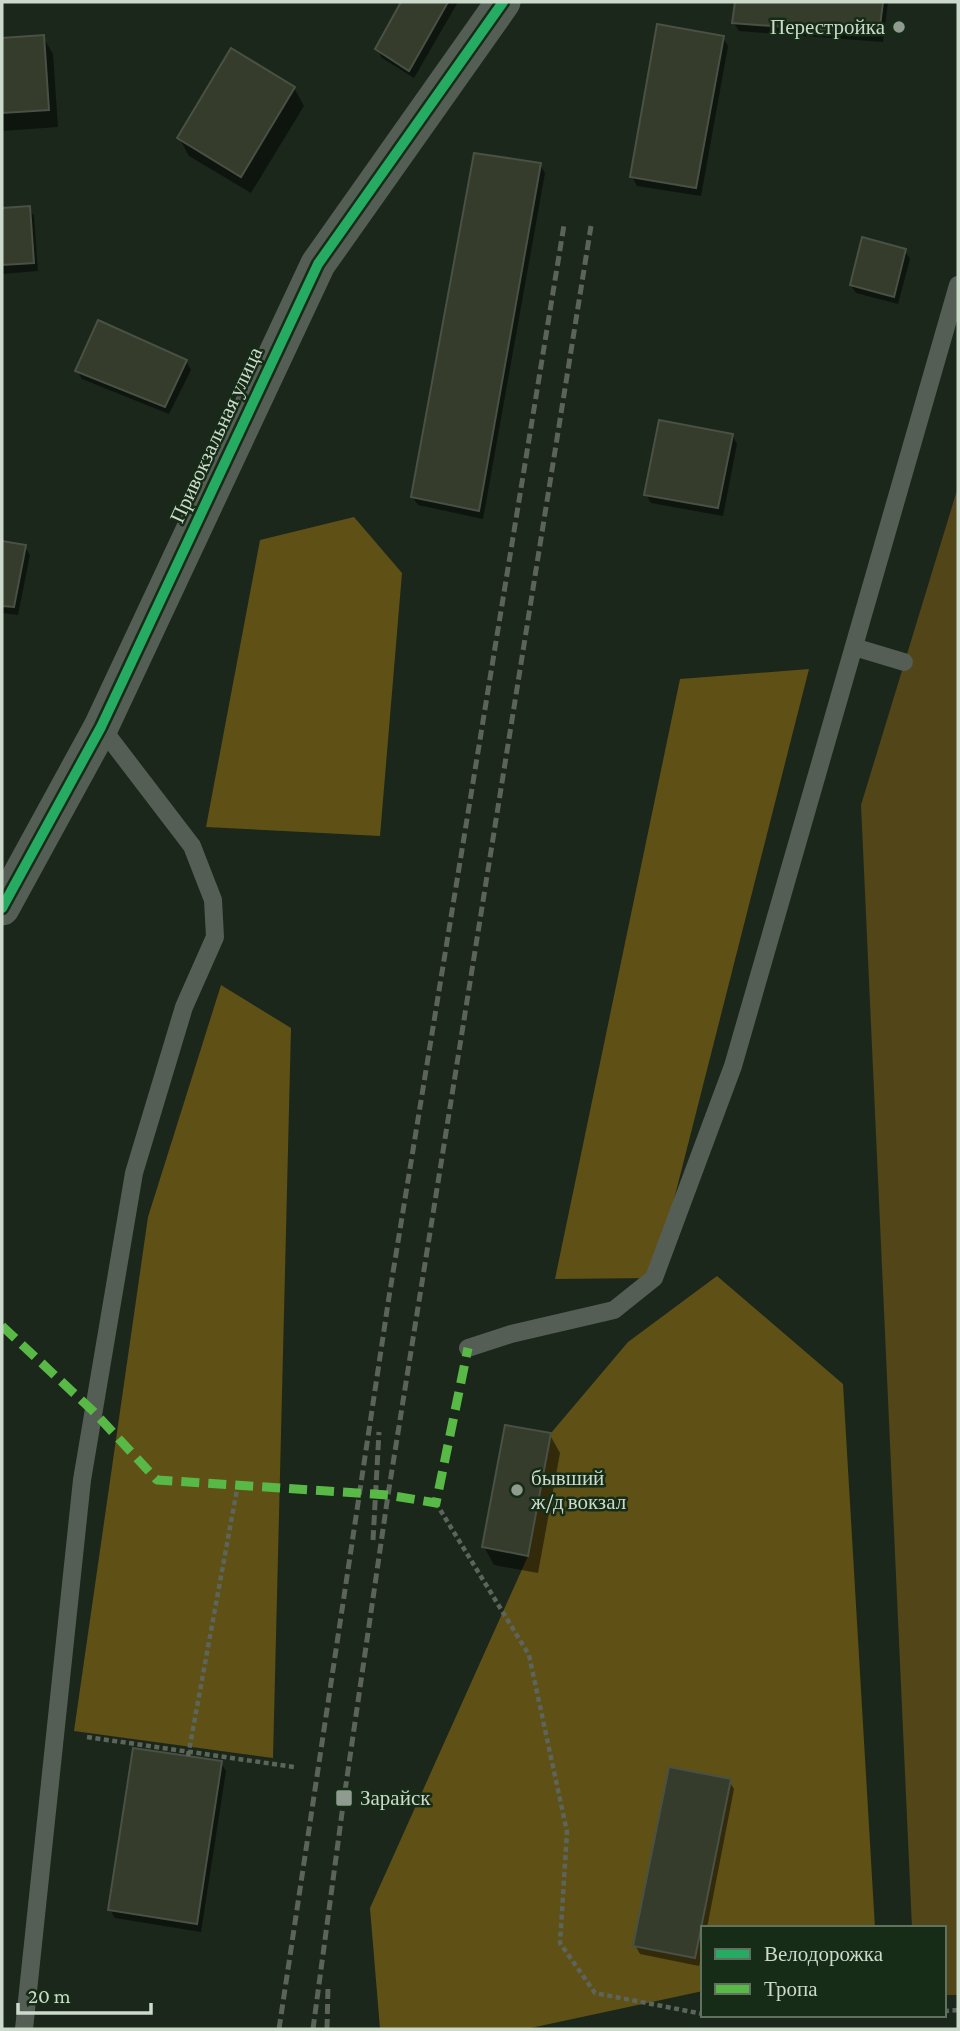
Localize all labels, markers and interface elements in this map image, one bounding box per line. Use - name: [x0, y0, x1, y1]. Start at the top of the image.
- place label: Перестройка: [770, 15, 886, 39]
- marker: Перестройка: [891, 19, 907, 35]
- street label: Привокзальная улица: [165, 343, 268, 527]
- place label: бывший ж/д вокзал: [530, 1466, 626, 1514]
- marker: бывший ж/д вокзал: [509, 1482, 525, 1498]
- place label: Зарайск: [360, 1786, 431, 1810]
- marker: Зарайск: [334, 1788, 354, 1808]
- legend: [701, 1926, 946, 2017]
- text: Велодорожка: [764, 1942, 884, 1966]
- scale bar: [18, 1972, 150, 2016]
- text: Тропа: [764, 1977, 818, 2001]
- text: 20 m: [28, 1984, 71, 2008]

